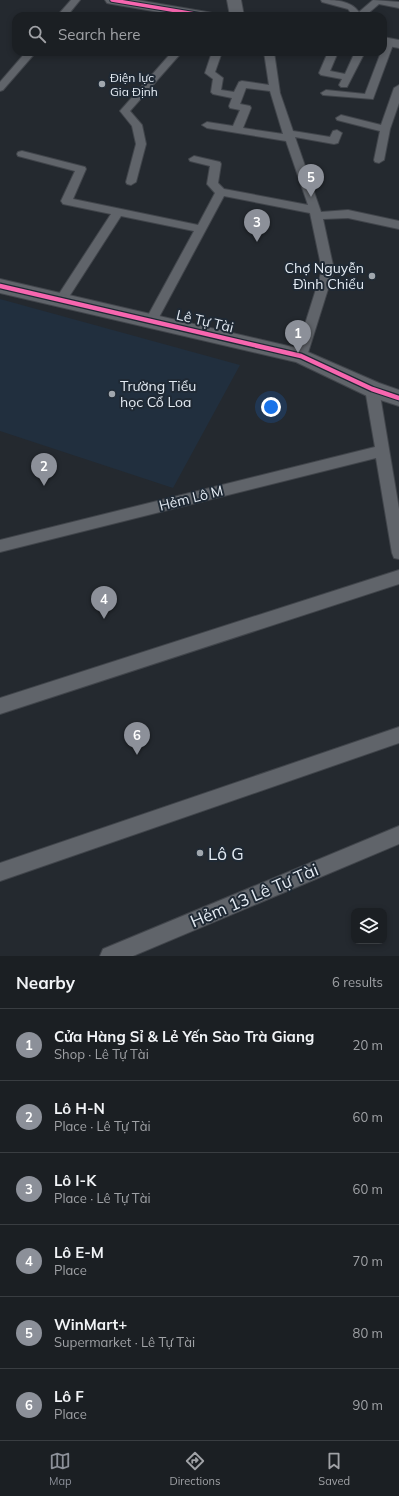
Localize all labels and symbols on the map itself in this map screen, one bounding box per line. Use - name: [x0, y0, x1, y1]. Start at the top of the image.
- place label: Điện lực Gia Định: [110, 70, 158, 99]
- marker: Điện lực Gia Định: [97, 79, 107, 89]
- pin: 5: [298, 164, 324, 197]
- pin: 3: [244, 209, 270, 242]
- place label: Chợ Nguyễn Đình Chiểu: [284, 259, 364, 293]
- marker: Chợ Nguyễn Đình Chiểu: [367, 271, 377, 281]
- street label: Lê Tự Tài: [175, 306, 235, 336]
- pin: 1: [285, 320, 311, 353]
- place label: Trường Tiểu học Cổ Loa: [120, 377, 196, 411]
- marker: Trường Tiểu học Cổ Loa: [107, 389, 117, 399]
- your location: [261, 397, 281, 417]
- pin: 2: [31, 453, 57, 486]
- street label: Hẻm Lô M: [157, 481, 225, 515]
- pin: 4: [91, 586, 117, 619]
- pin: 6: [124, 722, 150, 755]
- place label: Lô G: [208, 843, 244, 864]
- marker: Lô G: [195, 848, 205, 858]
- street label: Hẻm 13 Lê Tự Tài: [187, 859, 321, 931]

